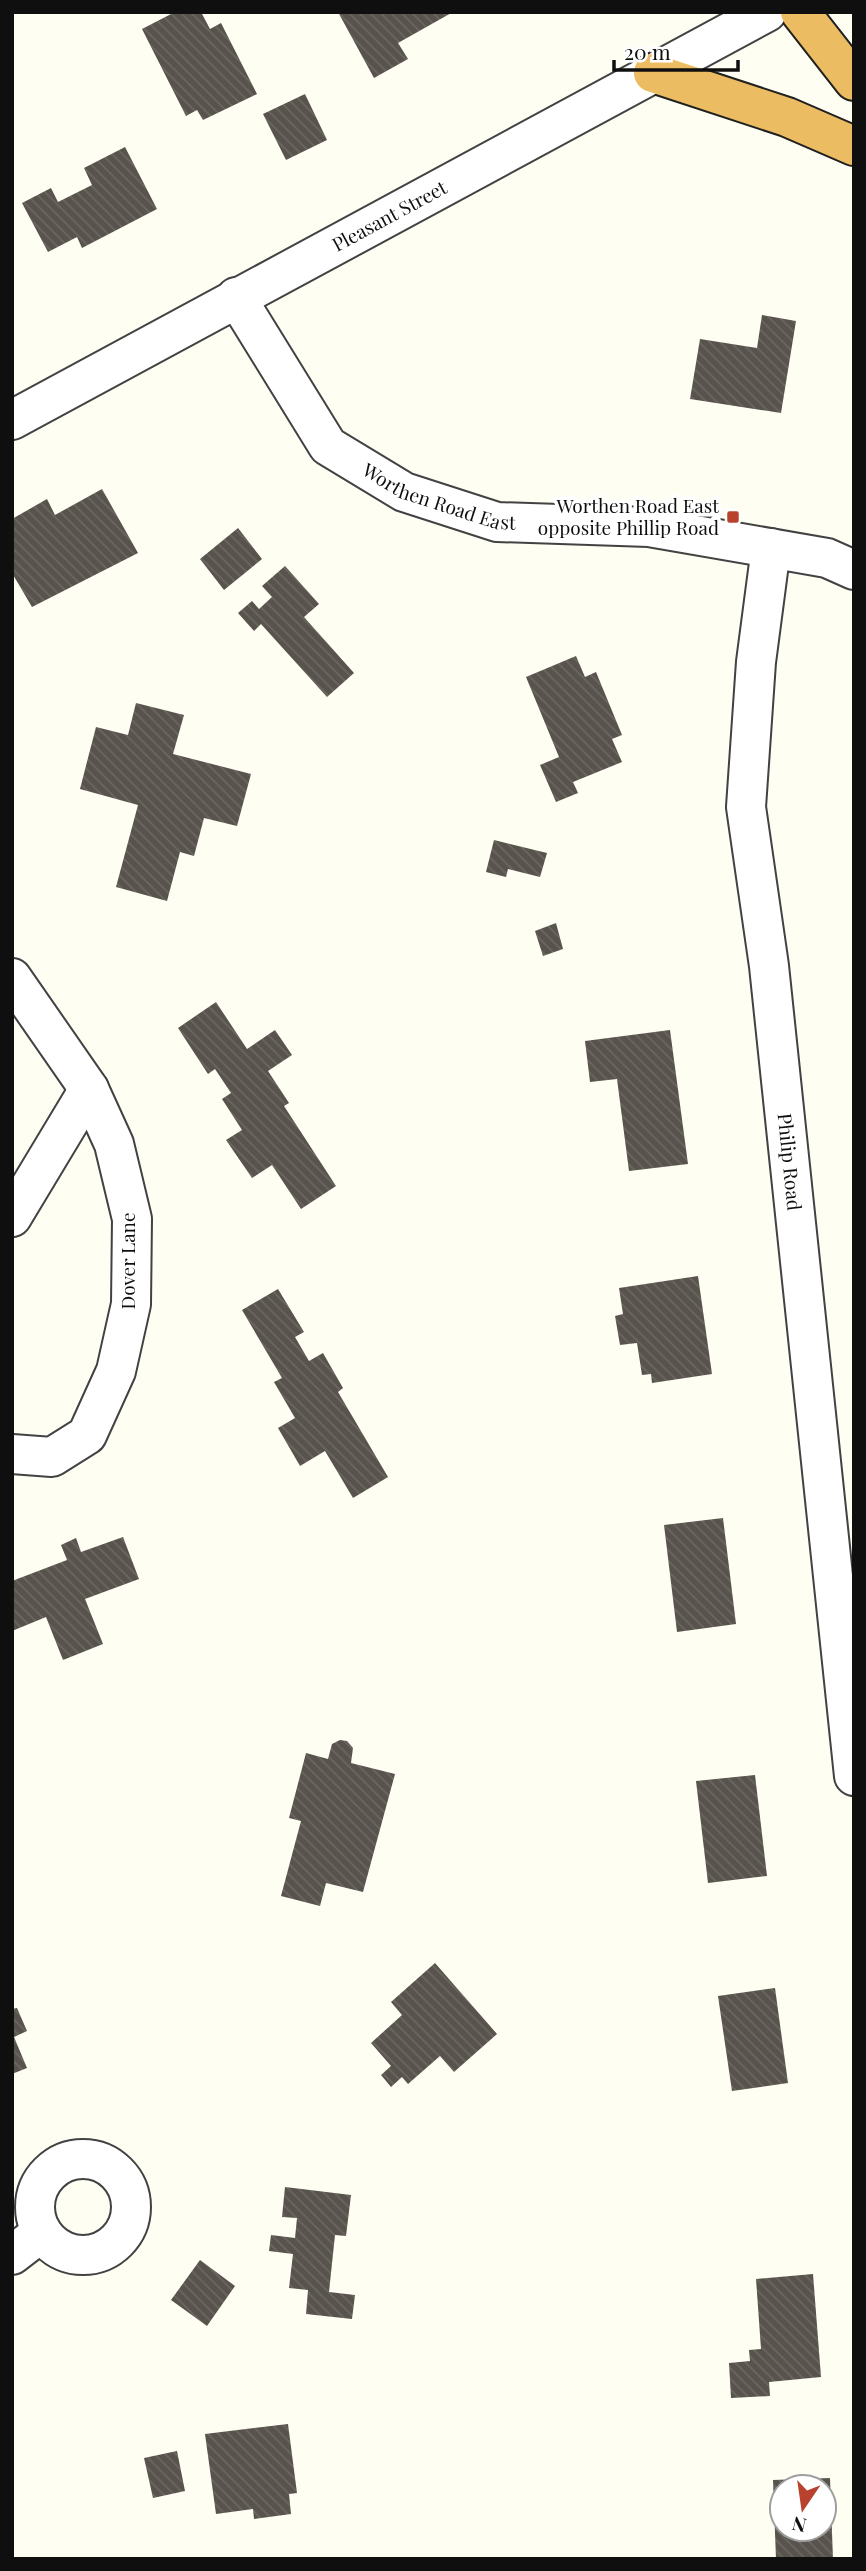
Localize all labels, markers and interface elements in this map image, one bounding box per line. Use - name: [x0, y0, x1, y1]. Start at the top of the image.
- scale bar: [614, 28, 738, 72]
- text: 20 m: [624, 37, 671, 65]
- street label: Pleasant Street: [327, 173, 451, 257]
- street label: Worthen Road East: [357, 456, 516, 535]
- place label: Worthen Road East opposite Phillip Road: [538, 492, 719, 540]
- marker: Worthen Road East opposite Phillip Road: [725, 509, 741, 525]
- street label: Philip Road: [773, 1112, 809, 1212]
- street label: Dover Lane: [114, 1212, 140, 1310]
- north arrow: [768, 2473, 838, 2543]
- text: N: [789, 2511, 809, 2540]

